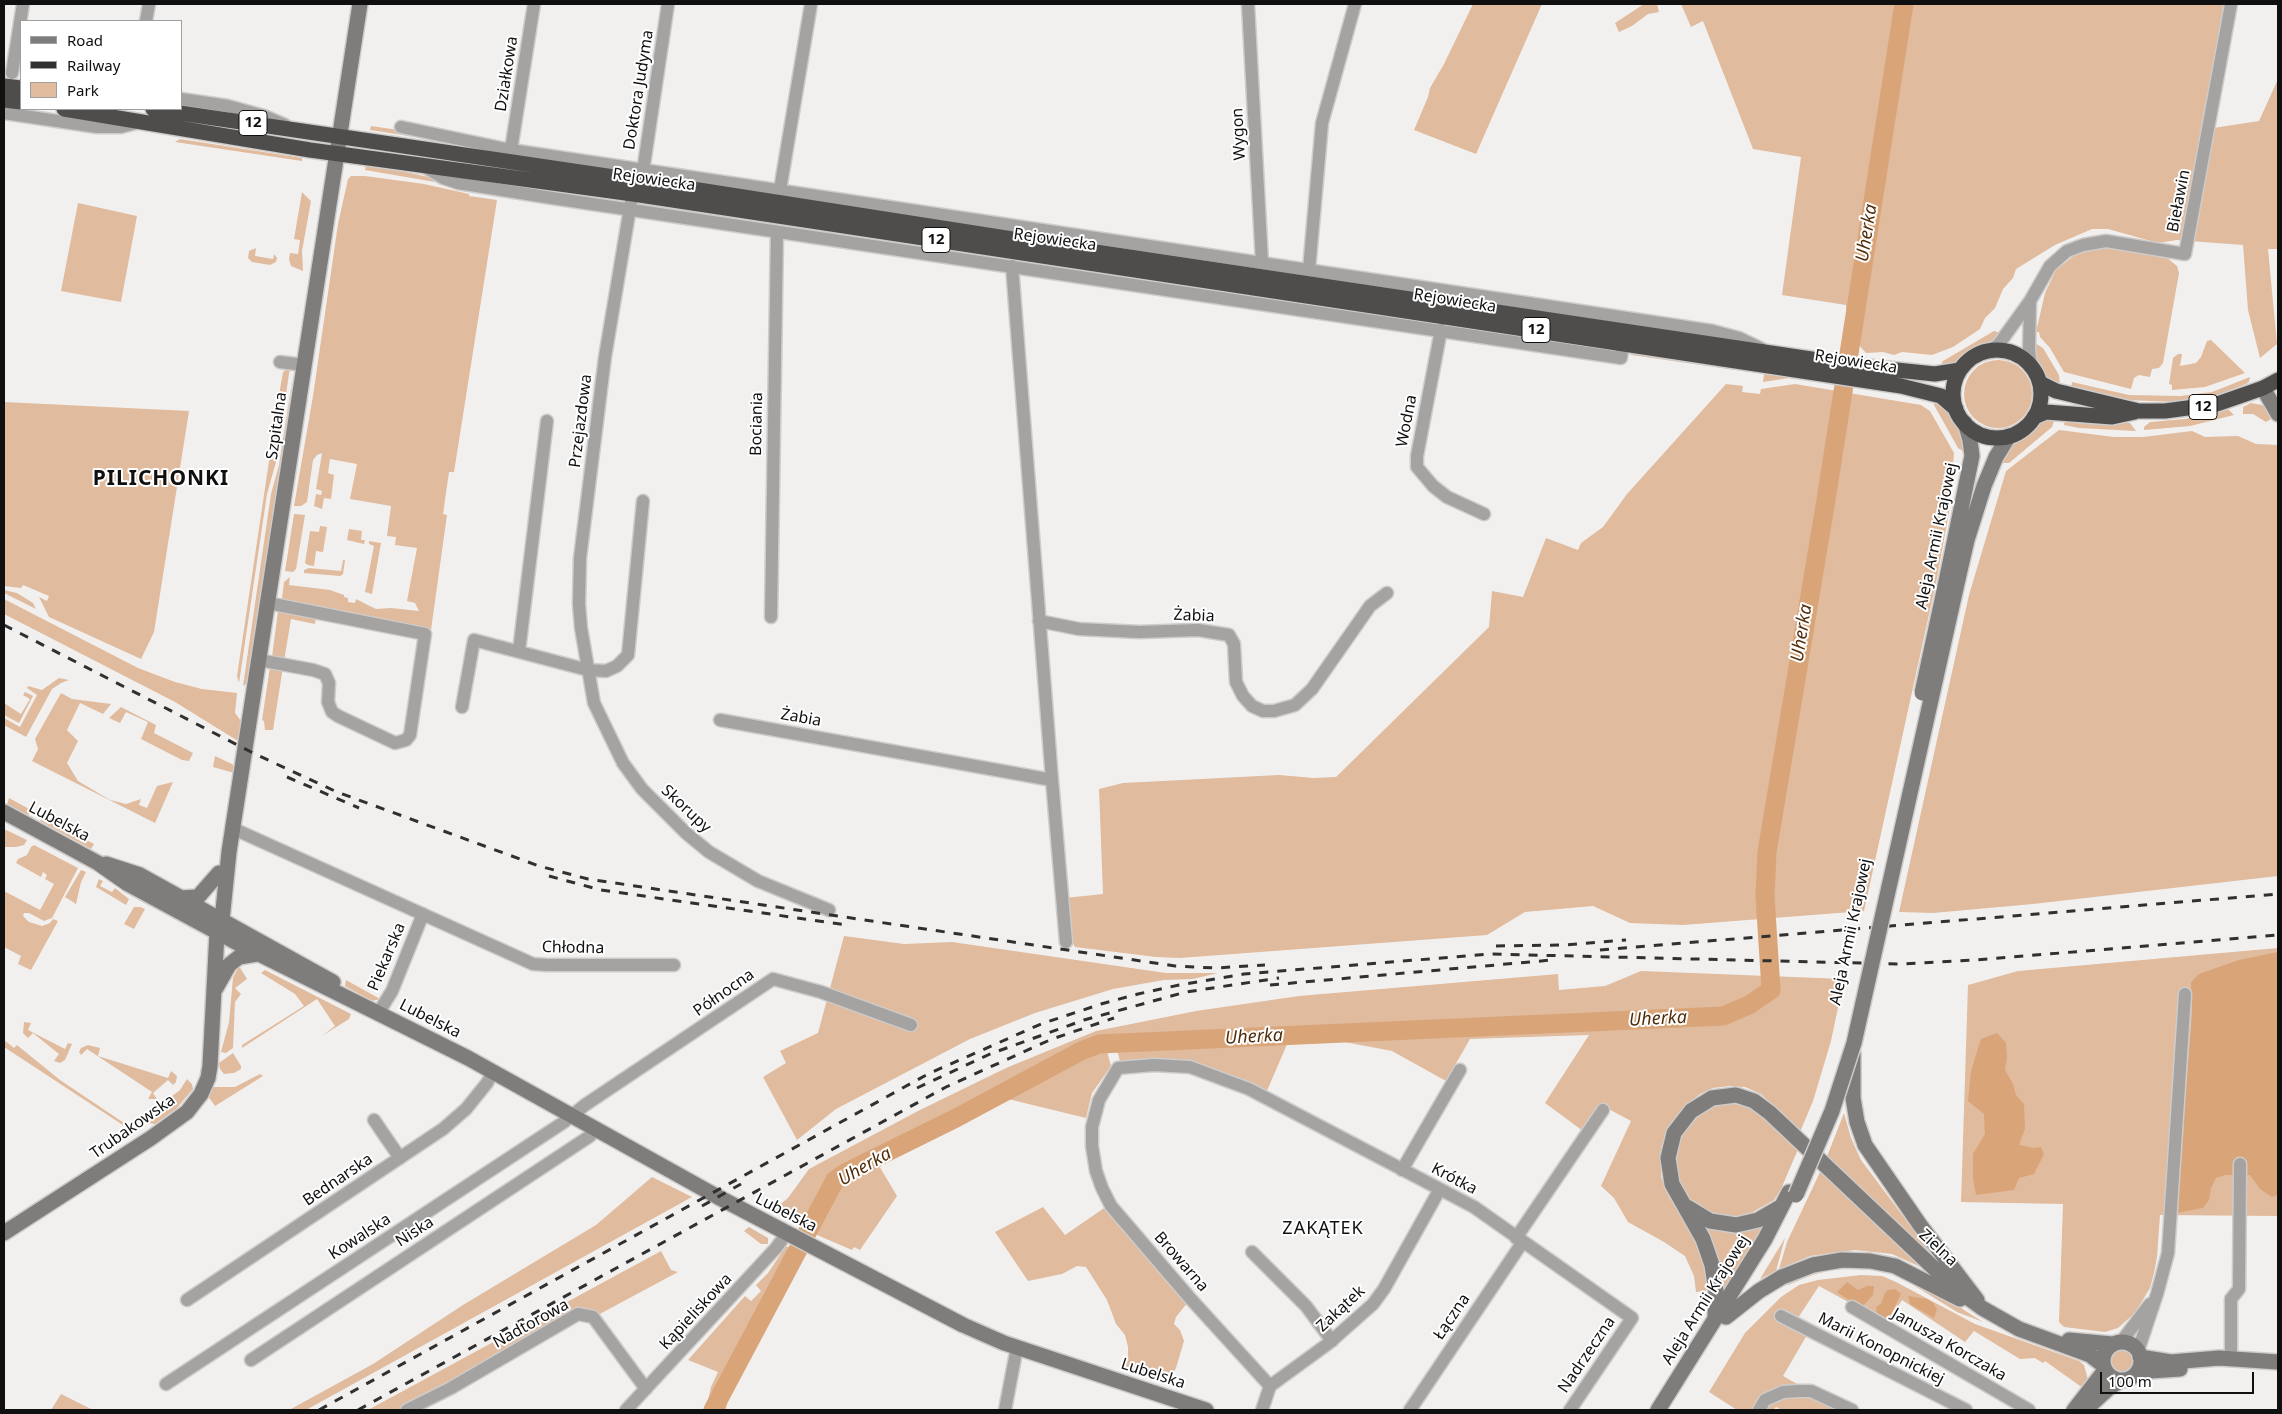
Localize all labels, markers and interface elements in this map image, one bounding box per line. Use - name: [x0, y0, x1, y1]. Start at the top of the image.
- legend: [20, 20, 182, 110]
- street label: Doktora Judyma: [620, 29, 658, 151]
- text: Road: [67, 30, 103, 50]
- street label: Działkowa: [492, 35, 522, 113]
- text: Railway: [67, 55, 120, 75]
- text: Park: [67, 80, 99, 100]
- street label: Wygon: [1228, 107, 1250, 161]
- road number: 12: [239, 110, 267, 136]
- street label: Rejowiecka: [611, 165, 697, 195]
- street label: Bieławin: [2164, 168, 2194, 234]
- water label: Uherka: [1852, 203, 1882, 263]
- street label: Rejowiecka: [1012, 225, 1098, 255]
- road number: 12: [922, 228, 950, 252]
- street label: Rejowiecka: [1412, 285, 1498, 317]
- road number: 12: [1522, 318, 1550, 342]
- street label: Rejowiecka: [1813, 346, 1899, 378]
- street label: Przejazdowa: [566, 373, 596, 469]
- street label: Szpitalna: [263, 391, 291, 461]
- street label: Bociania: [747, 392, 767, 456]
- street label: Wodna: [1393, 393, 1421, 449]
- road number: 12: [2189, 394, 2217, 420]
- street label: Aleja Armii Krajowej: [1912, 461, 1962, 611]
- district label: PILICHONKI: [92, 466, 230, 492]
- water label: Uherka: [1787, 603, 1817, 663]
- street label: Żabia: [1173, 606, 1215, 626]
- street label: Żabia: [779, 705, 823, 731]
- street label: Skorupy: [657, 781, 715, 837]
- street label: Lubelska: [25, 798, 93, 846]
- street label: Aleja Armii Krajowej: [1826, 857, 1876, 1007]
- street label: Piekarska: [364, 920, 410, 994]
- street label: Chłodna: [542, 938, 604, 958]
- street label: Północna: [690, 965, 758, 1021]
- street label: Lubelska: [396, 995, 464, 1043]
- water label: Uherka: [1629, 1007, 1687, 1031]
- water label: Uherka: [1225, 1025, 1283, 1049]
- street label: Trubakowska: [87, 1091, 179, 1163]
- water label: Uherka: [835, 1143, 895, 1191]
- street label: Bednarska: [300, 1150, 376, 1210]
- street label: Krótka: [1428, 1159, 1480, 1199]
- street label: Lubelska: [752, 1189, 820, 1237]
- street label: Kowalska: [325, 1210, 395, 1264]
- street label: Niska: [392, 1213, 438, 1251]
- district label: ZAKĄTEK: [1281, 1218, 1365, 1240]
- street label: Zielna: [1915, 1226, 1961, 1270]
- street label: Browarna: [1150, 1228, 1212, 1296]
- street label: Aleja Armii Krajowej: [1658, 1232, 1754, 1368]
- street label: Kąpieliskowa: [656, 1270, 736, 1354]
- street label: Zakątek: [1313, 1282, 1369, 1336]
- street label: Łączna: [1430, 1290, 1474, 1344]
- street label: Nadtorowa: [490, 1295, 572, 1353]
- street label: Janusza Korczaka: [1888, 1304, 2010, 1386]
- street label: Marii Konopnickiej: [1815, 1309, 1947, 1389]
- street label: Nadrzeczna: [1554, 1313, 1620, 1397]
- street label: Lubelska: [1118, 1355, 1188, 1393]
- scale bar: [2102, 1362, 2256, 1394]
- text: 100 m: [2108, 1371, 2152, 1391]

